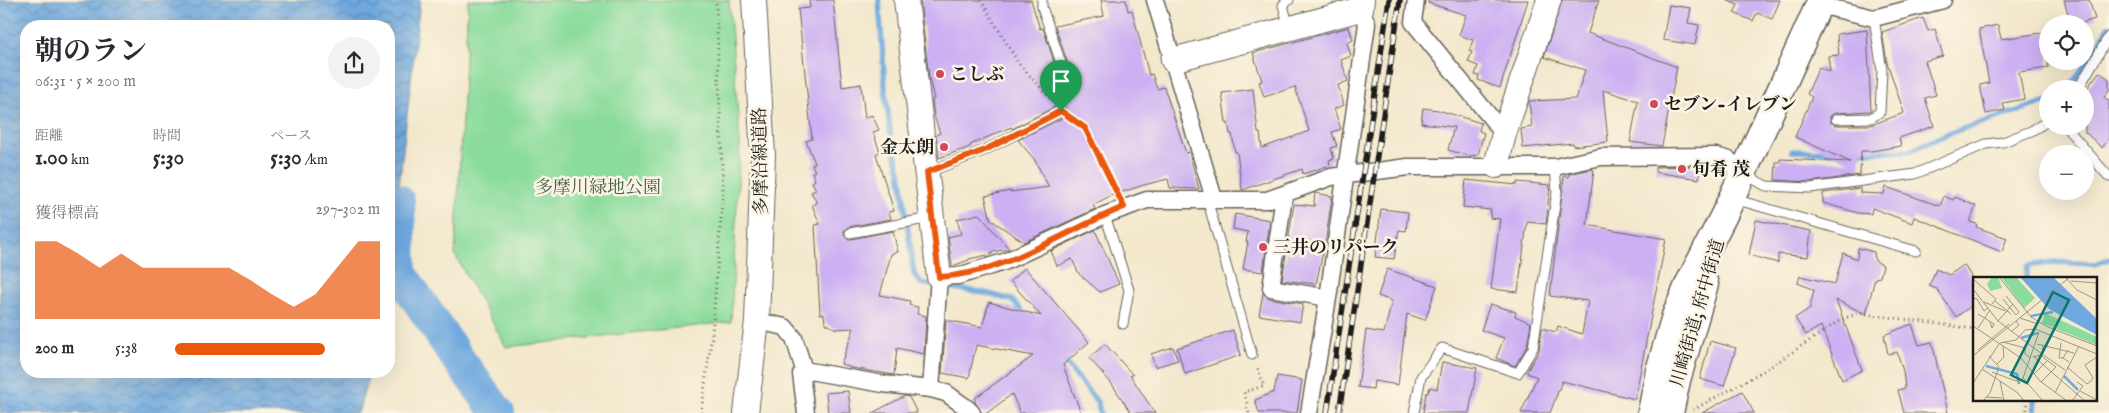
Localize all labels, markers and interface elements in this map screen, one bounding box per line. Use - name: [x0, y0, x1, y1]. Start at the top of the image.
- map controls: [2039, 15, 2094, 200]
- button: locate: [2039, 15, 2094, 70]
- text: 朝のラン: [35, 35, 147, 70]
- button: share: [328, 37, 380, 89]
- pin: [1040, 60, 1082, 111]
- place label: こしぶ: [950, 64, 1004, 87]
- icon: arrive: [1047, 67, 1075, 95]
- marker: こしぶ: [934, 68, 946, 80]
- text: 06:31 · 5 × 200 m: [35, 72, 136, 92]
- button: +: [2039, 80, 2094, 135]
- place label: セブン-イレブン: [1664, 94, 1797, 117]
- marker: セブン-イレブン: [1648, 98, 1660, 110]
- street label: 多摩沿線道路: [749, 107, 774, 215]
- text: 距離: [35, 127, 63, 145]
- text: 時間: [153, 127, 181, 145]
- text: ペース: [270, 127, 312, 145]
- place label: 金太朗: [880, 137, 934, 160]
- marker: 金太朗: [938, 141, 950, 153]
- text: 1.00: [35, 145, 68, 172]
- text: 5:30: [153, 145, 184, 172]
- text: 5:30: [270, 145, 302, 172]
- button: −: [2039, 145, 2094, 200]
- text: km: [68, 151, 89, 169]
- text: /km: [302, 151, 328, 169]
- place label: 旬肴 茂: [1692, 159, 1750, 182]
- marker: 旬肴 茂: [1676, 163, 1688, 175]
- park label: 多摩川緑地公園: [535, 177, 661, 200]
- text: 297–302 m: [315, 200, 380, 220]
- text: 獲得標高: [35, 204, 99, 224]
- place label: 三井のリパーク: [1273, 237, 1398, 260]
- street label: 川崎街道; 府中街道: [1666, 237, 1731, 390]
- marker: 三井のリパーク: [1257, 241, 1269, 253]
- inset map: [1973, 277, 2096, 400]
- text: 200 m: [35, 339, 74, 359]
- text: 5:38: [115, 339, 137, 359]

